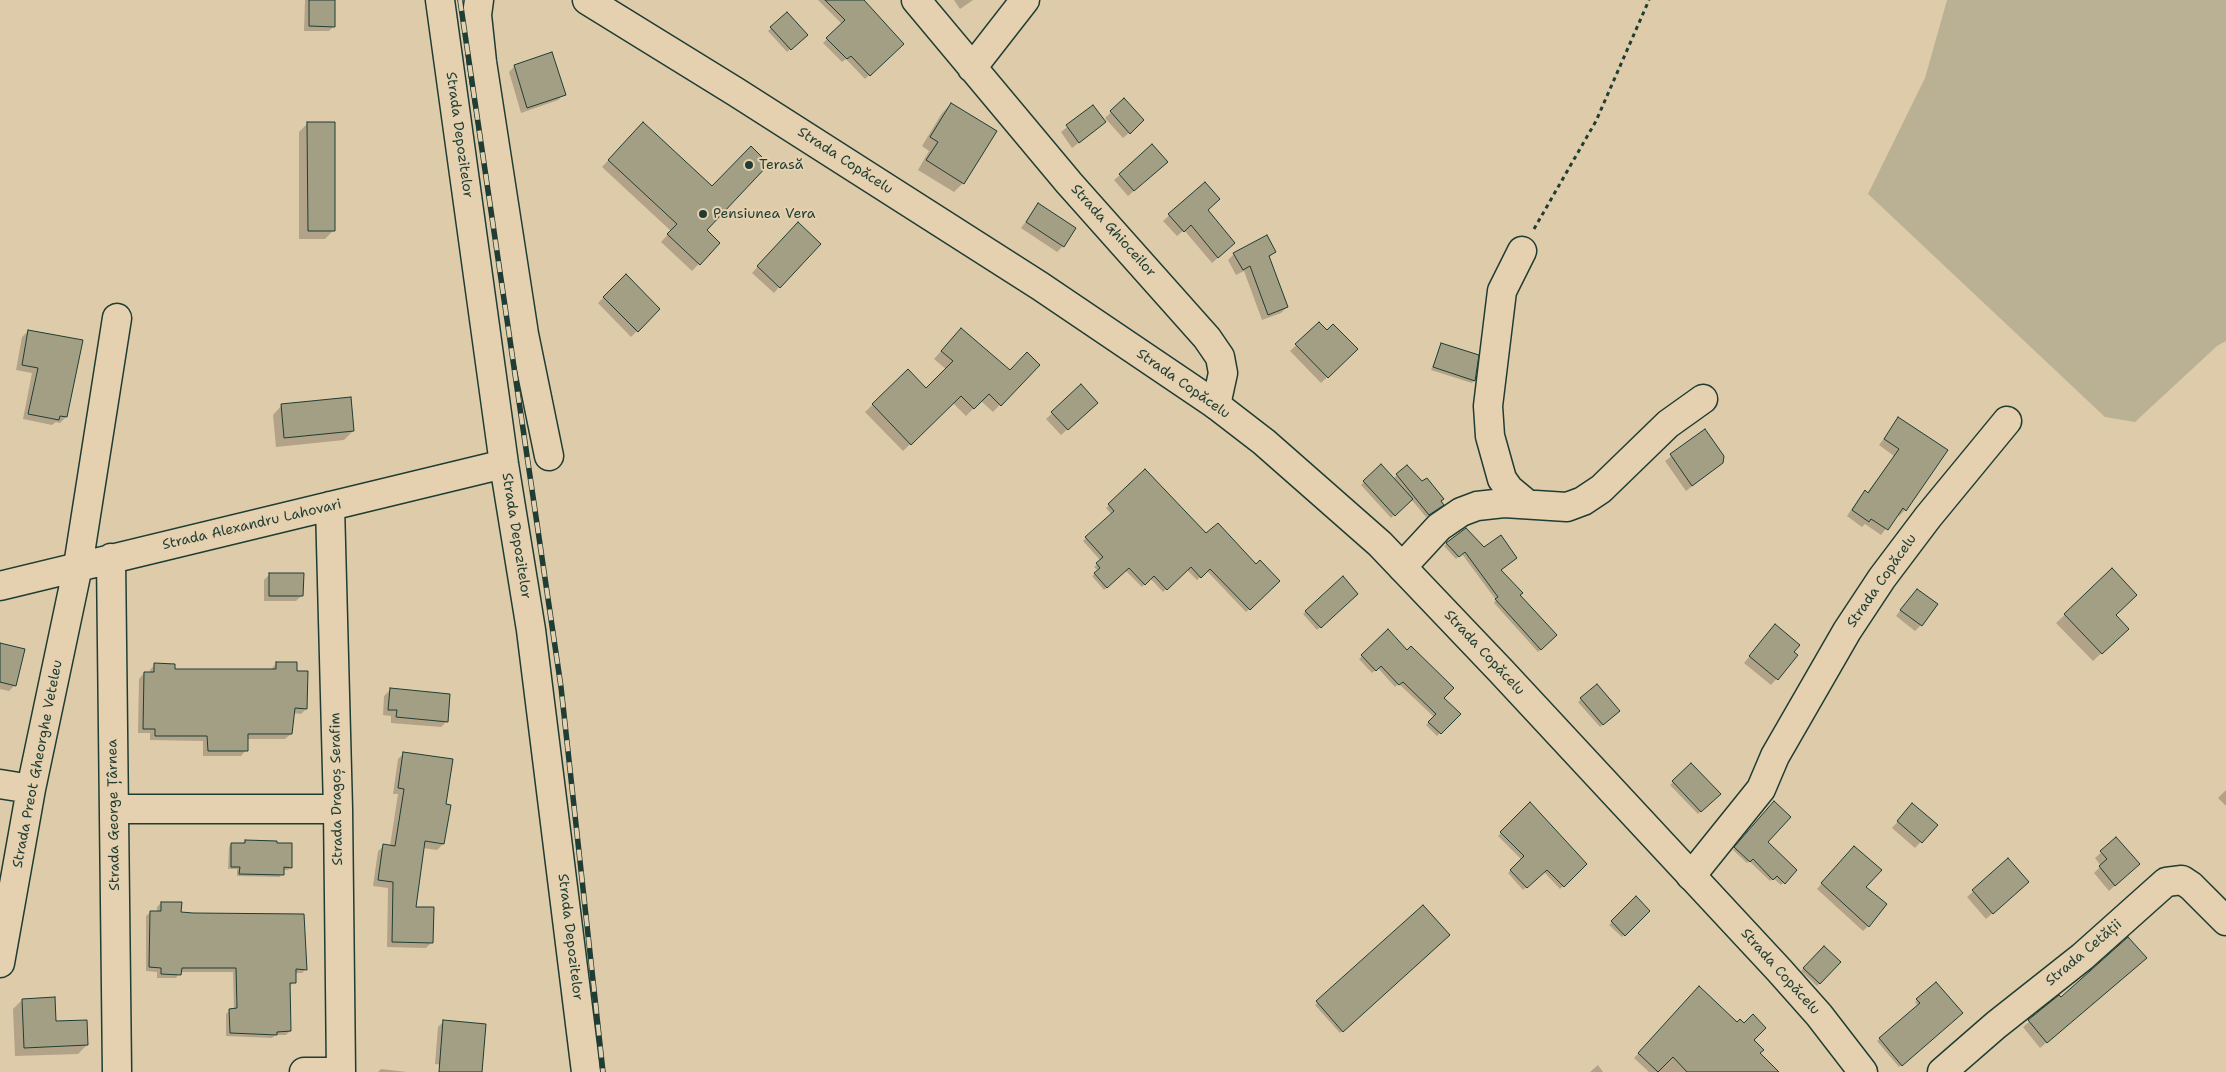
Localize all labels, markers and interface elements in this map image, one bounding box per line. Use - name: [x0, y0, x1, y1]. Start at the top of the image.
- street label: Strada Depozitelor: [442, 71, 476, 199]
- street label: Strada Copăcelu: [794, 124, 896, 198]
- place label: Terasă: [759, 157, 803, 173]
- marker: Terasă: [743, 159, 755, 171]
- street label: Strada Ghioceilor: [1067, 181, 1159, 281]
- place label: Pensiunea Vera: [713, 206, 815, 222]
- marker: Pensiunea Vera: [697, 208, 709, 220]
- street label: Strada Copăcelu: [1133, 346, 1233, 422]
- street label: Strada Depozitelor: [498, 472, 534, 600]
- street label: Strada Alexandru Lahovari: [161, 496, 343, 554]
- street label: Strada Copăcelu: [1844, 531, 1920, 631]
- street label: Strada Copăcelu: [1440, 607, 1528, 699]
- street label: Strada Preot Gheorghe Veteleu: [10, 659, 66, 869]
- street label: Strada Dragoș Serafim: [327, 712, 347, 866]
- street label: Strada George Țârnea: [104, 739, 124, 891]
- street label: Strada Depozitelor: [554, 873, 586, 1001]
- street label: Strada Cetății: [2042, 916, 2126, 990]
- street label: Strada Copăcelu: [1737, 925, 1823, 1019]

